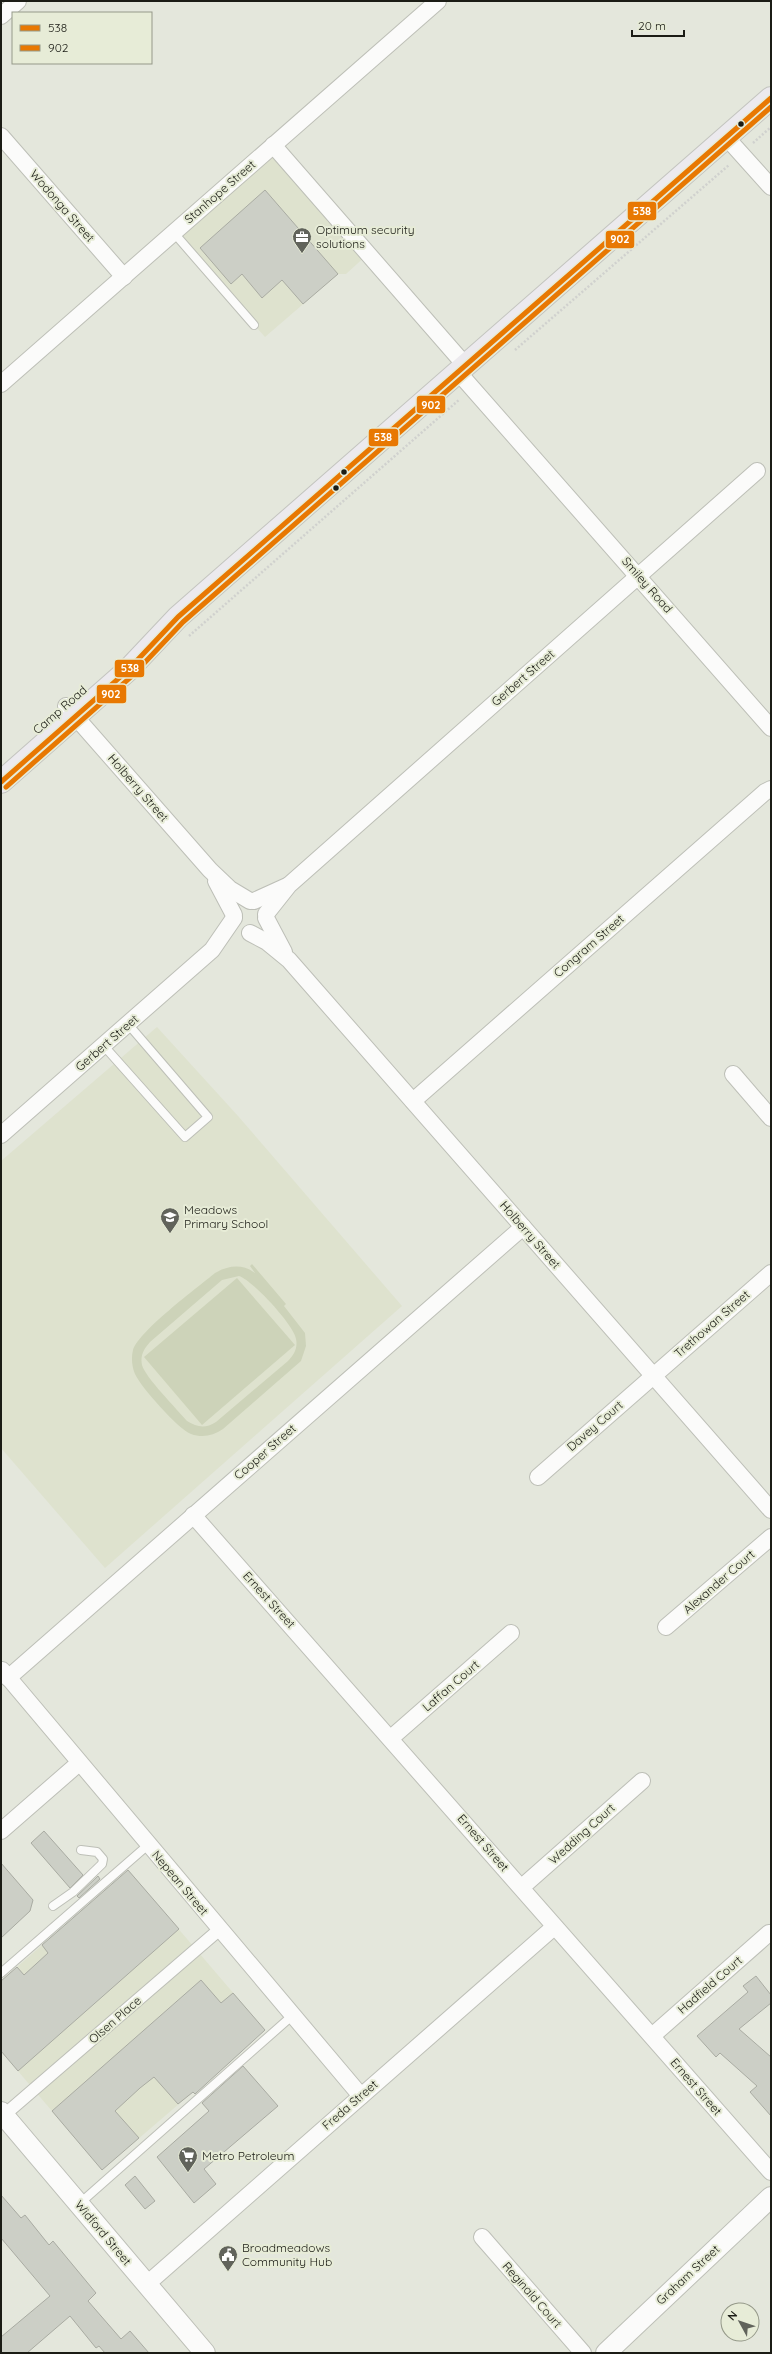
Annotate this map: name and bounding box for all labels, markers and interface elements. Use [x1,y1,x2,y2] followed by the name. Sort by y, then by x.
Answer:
[12,12,152,64] legend
[632,12,684,38] scale bar
[638,18,666,33] text: 20 m
[48,20,67,35] text: 538
[48,40,69,55] text: 902
[736,119,746,129] unlabelled marker
[181,157,258,227] street label: Stanhope Street
[27,166,98,245] street label: Wodonga Street
[627,201,657,221] line badge: 538
[633,204,651,218] text: 538
[316,222,415,251] place label: Optimum security solutions
[291,226,313,254] office icon: Optimum security solutions
[605,230,635,249] line badge: 902
[610,232,630,246] text: 902
[416,395,446,414] line badge: 902
[421,398,441,412] text: 902
[368,428,399,447] line badge: 538
[374,430,392,444] text: 538
[339,467,349,477] unlabelled marker
[331,483,341,493] unlabelled marker
[619,554,676,616] street label: Smiley Road
[488,646,557,709] street label: Gerbert Street
[114,659,145,678] line badge: 538
[121,661,139,675] text: 538
[30,682,90,737] street label: Camp Road
[96,684,127,704] line badge: 902
[101,687,121,701] text: 902
[105,751,172,825] street label: Holberry Street
[550,911,627,980] street label: Congram Street
[72,1011,141,1074] street label: Gerbert Street
[497,1198,564,1272] street label: Holberry Street
[184,1202,268,1231] place label: Meadows Primary School
[159,1206,181,1234] school or university icon: Meadows Primary School
[671,1287,753,1360] street label: Trethowan Street
[564,1397,626,1454] street label: Davey Court
[231,1421,299,1483] street label: Cooper Street
[680,1547,757,1617] street label: Alexander Court
[240,1568,299,1631] street label: Ernest Street
[419,1657,482,1714] street label: Laffan Court
[546,1800,618,1867] street label: Wedding Court
[454,1811,512,1874] street label: Ernest Street
[149,1847,212,1918] street label: Nepean Street
[674,1953,745,2017] street label: Hadfield Court
[85,1993,144,2047] street label: Olsen Place
[667,2055,725,2118] street label: Ernest Street
[319,2077,380,2133] street label: Freda Street
[177,2145,199,2173] supermarket icon: Metro Petroleum
[202,2148,294,2163] place label: Metro Petroleum
[72,2197,135,2268] street label: Widford Street
[242,2240,332,2269] place label: Broadmeadows Community Hub
[653,2241,722,2308] street label: Graham Street
[217,2244,239,2272] public building icon: Broadmeadows Community Hub
[500,2259,565,2331] street label: Reginald Court
[720,2302,760,2342] north arrow
[724,2308,740,2323] text: N

